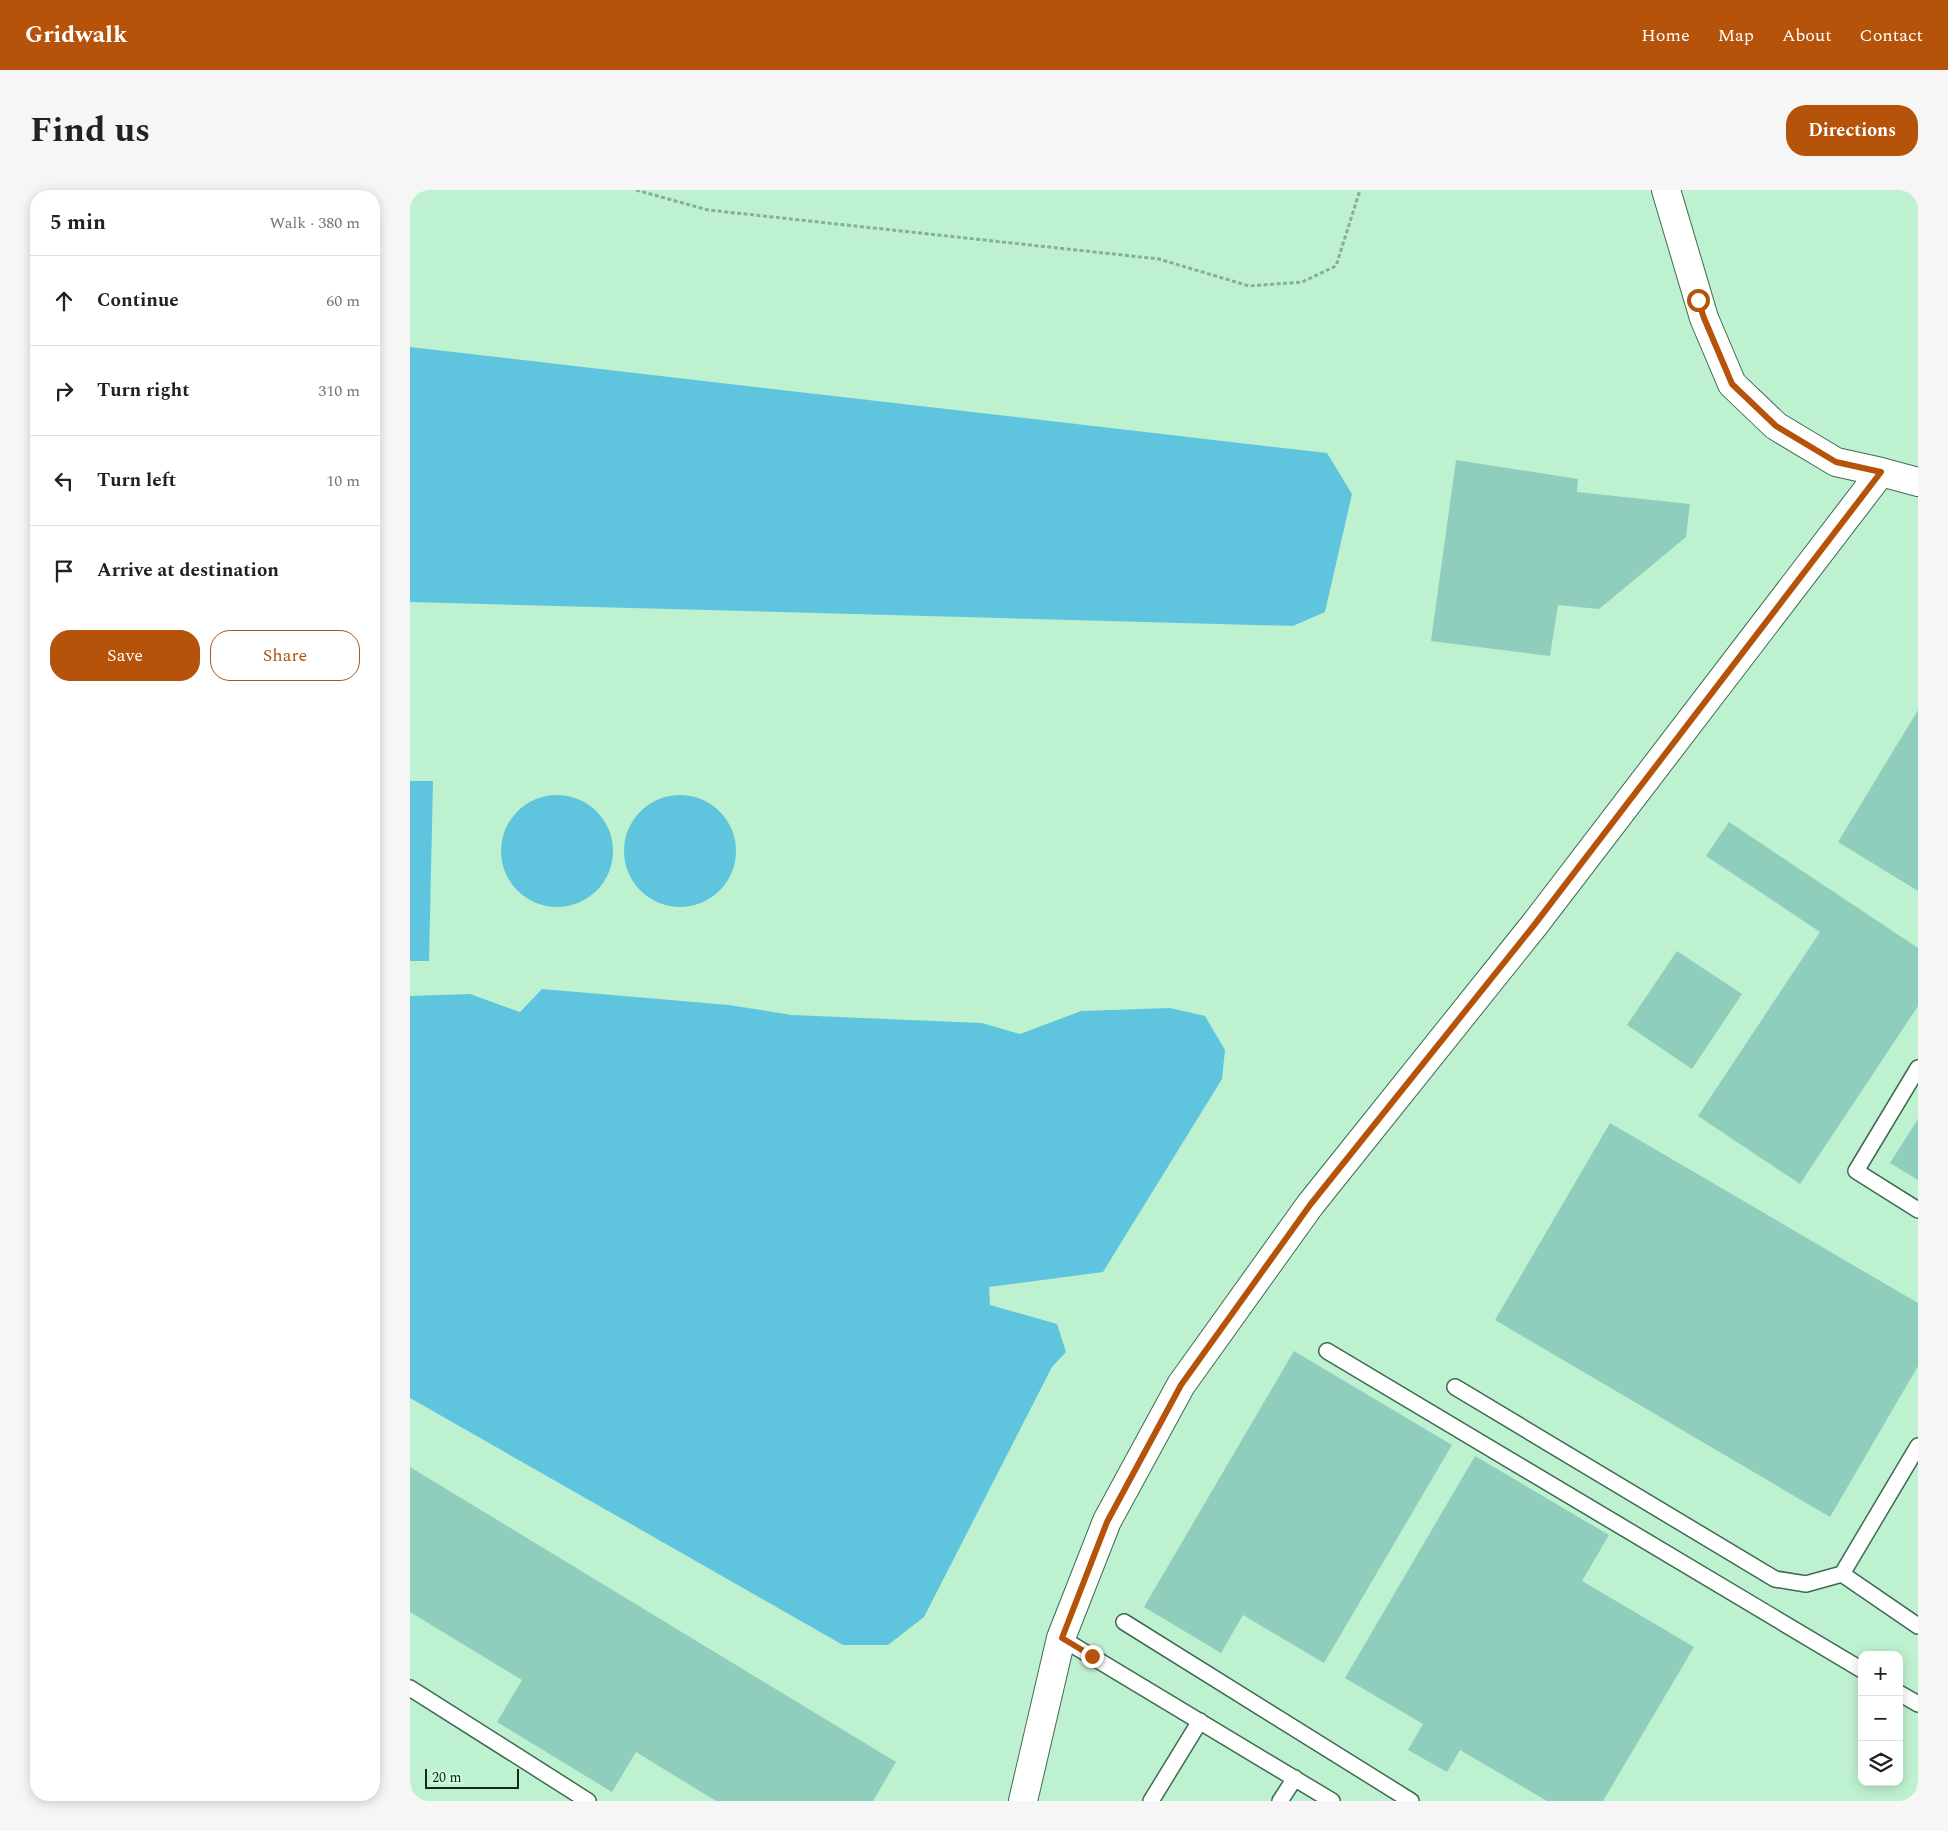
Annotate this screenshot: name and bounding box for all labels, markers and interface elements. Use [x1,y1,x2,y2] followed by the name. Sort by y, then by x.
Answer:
[25,17,127,53] text: Gridwalk
[1641,22,1690,49] text: Home
[1718,22,1754,49] text: Map
[1782,22,1832,49] text: About
[1860,22,1923,49] text: Contact
[30,104,150,157] text: Find us
[1786,105,1918,156] button: Directions
[50,207,106,239] text: 5 min
[269,211,360,235] text: Walk · 380 m
[97,286,179,315] text: Continue
[50,287,78,315] icon: ahead
[326,289,360,313] text: 60 m
[1687,289,1710,312] route start
[97,376,190,405] text: Turn right
[50,377,78,405] icon: right
[318,379,360,403] text: 310 m
[97,466,176,495] text: Turn left
[50,467,78,495] icon: left
[326,469,360,493] text: 10 m
[97,556,279,585] text: Arrive at destination
[50,557,78,585] icon: arrive
[50,630,200,681] button: Save
[210,630,360,681] button: Share
[1081,1645,1104,1668] route end
[1858,1651,1903,1786] map controls
[1858,1651,1903,1696] button: +
[1858,1696,1903,1741] button: −
[1858,1741,1903,1786] button: layers
[425,1766,519,1789] scale bar
[432,1767,462,1788] text: 20 m

